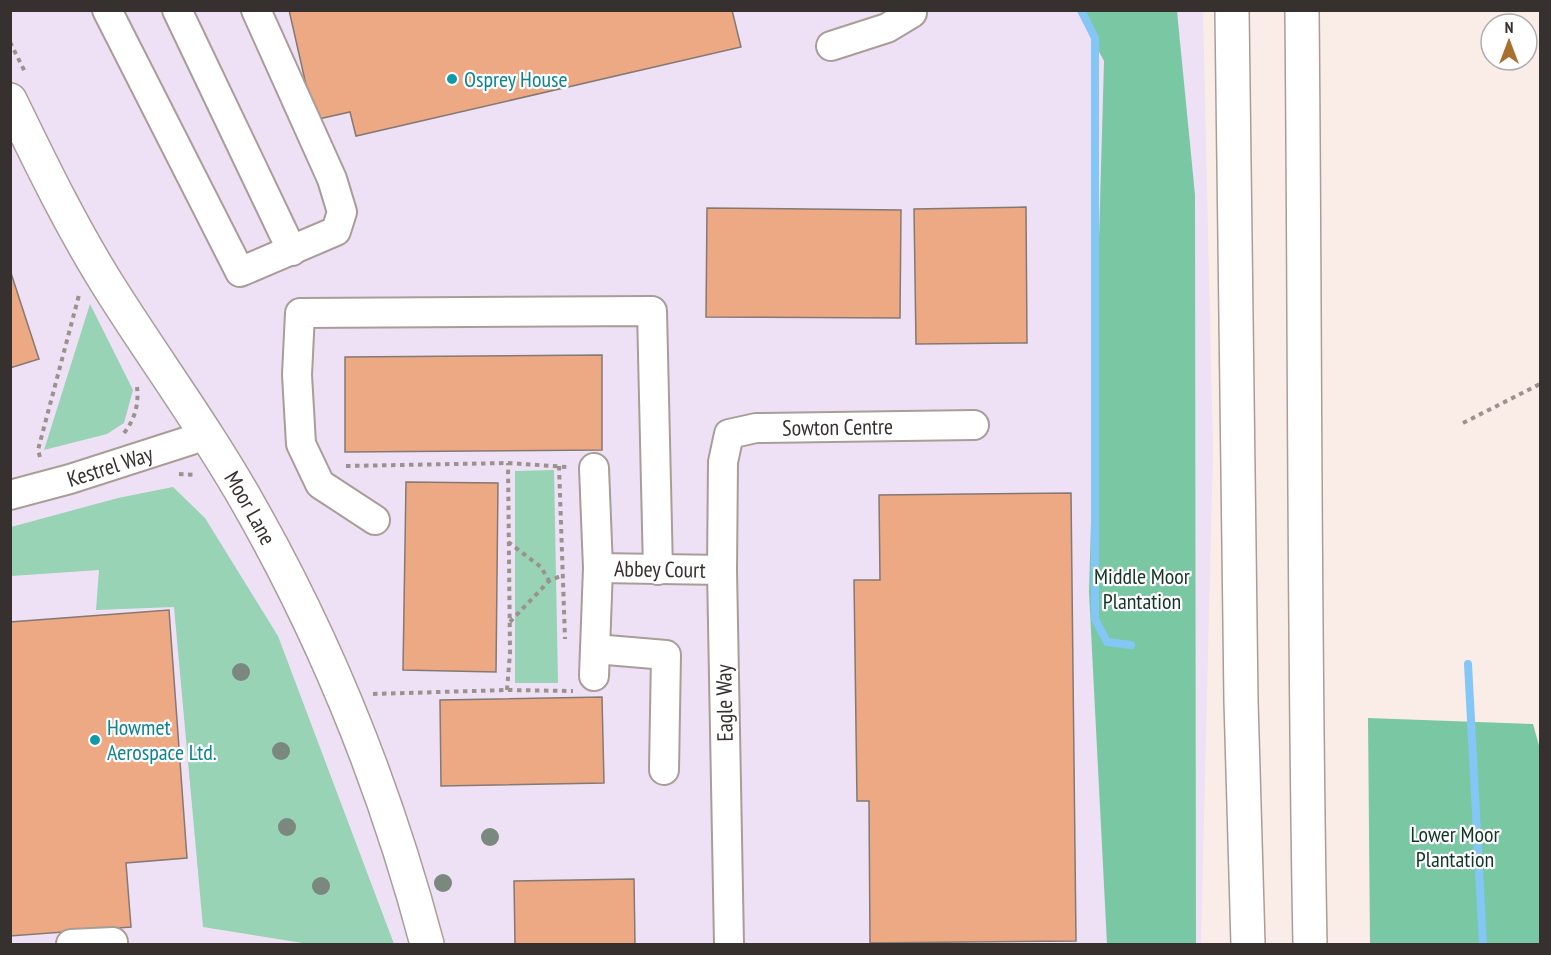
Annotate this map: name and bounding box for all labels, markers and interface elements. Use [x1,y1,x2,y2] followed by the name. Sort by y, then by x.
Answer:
[1479,12,1539,72] north arrow
[1505,17,1513,37] text: N
[464,65,568,93] place label: Osprey House
[445,72,459,86] marker: Osprey House
[782,412,893,442] street label: Sowton Centre
[64,439,157,493] street label: Kestrel Way
[218,466,282,549] street label: Moor Lane
[614,554,706,584] street label: Abbey Court
[1094,562,1190,615] park label: Middle Moor Plantation
[709,663,739,742] street label: Eagle Way
[107,713,217,766] place label: Howmet Aerospace Ltd.
[88,733,102,747] marker: Howmet Aerospace Ltd.
[1410,820,1500,873] park label: Lower Moor Plantation

